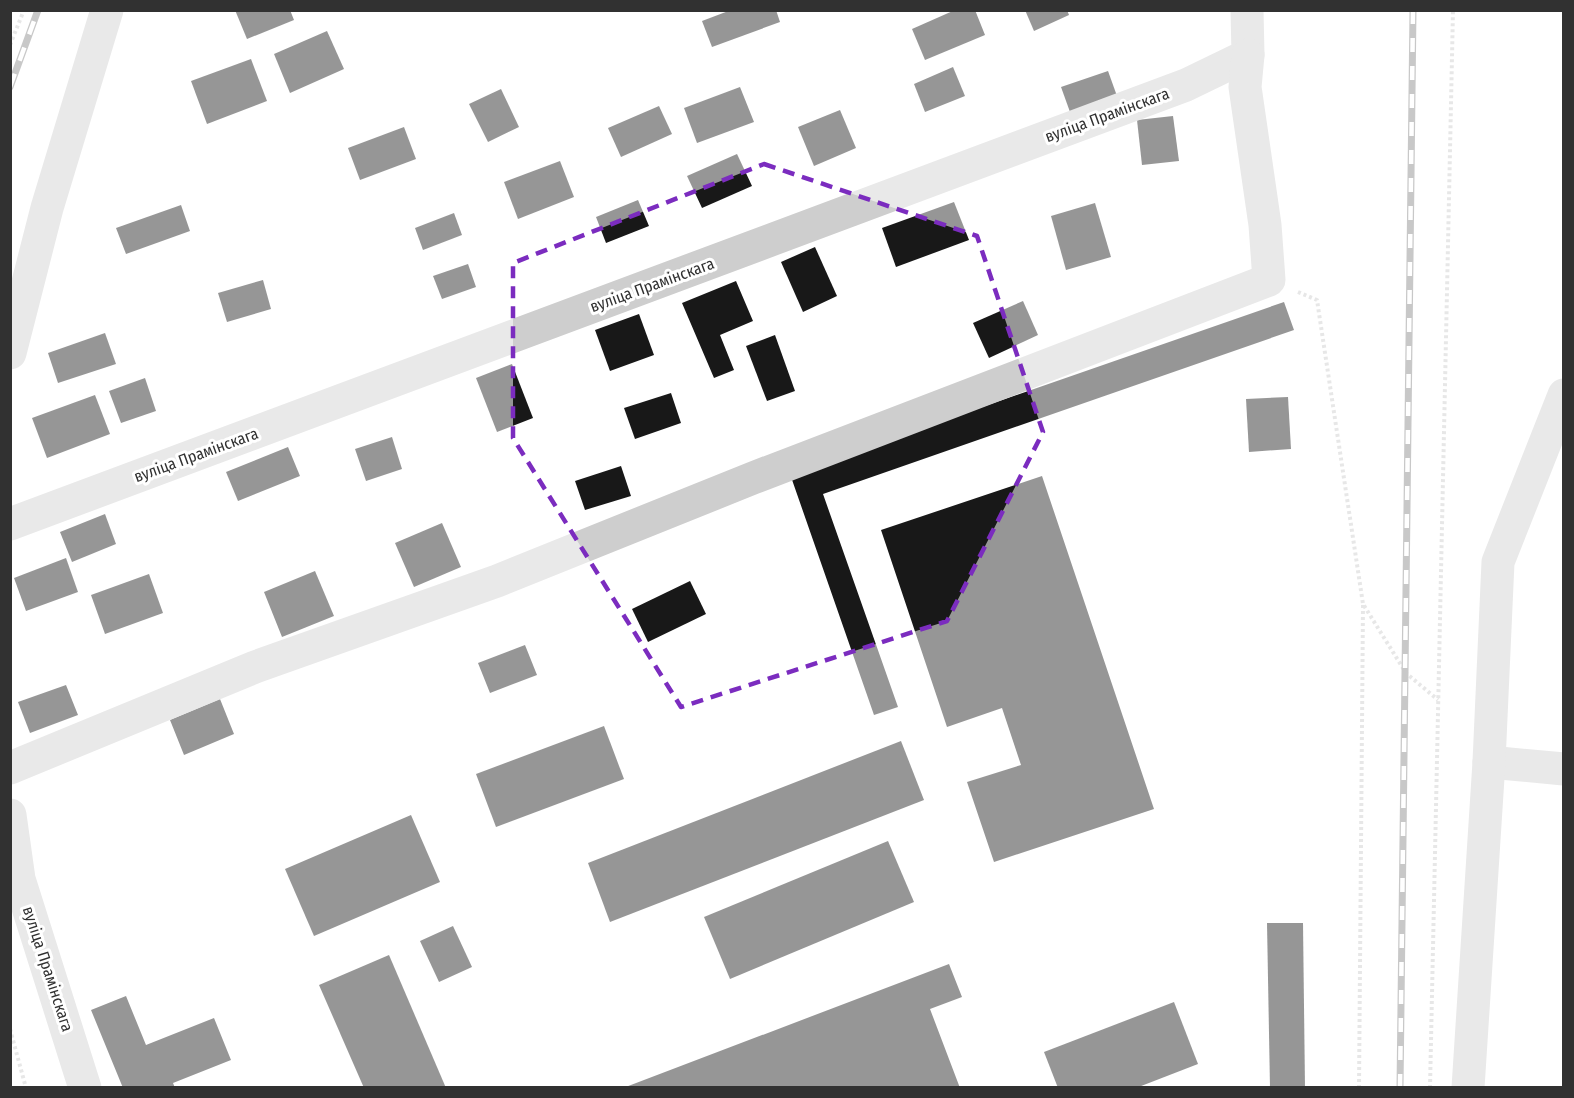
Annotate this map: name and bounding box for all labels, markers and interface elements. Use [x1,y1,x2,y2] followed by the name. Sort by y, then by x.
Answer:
[1042,84,1172,146] street label: вуліца Прамінскага
[587,254,717,316] street label: вуліца Прамінскага
[131,424,261,486] street label: вуліца Прамінскага
[19,904,77,1034] street label: вуліца Прамінскага

